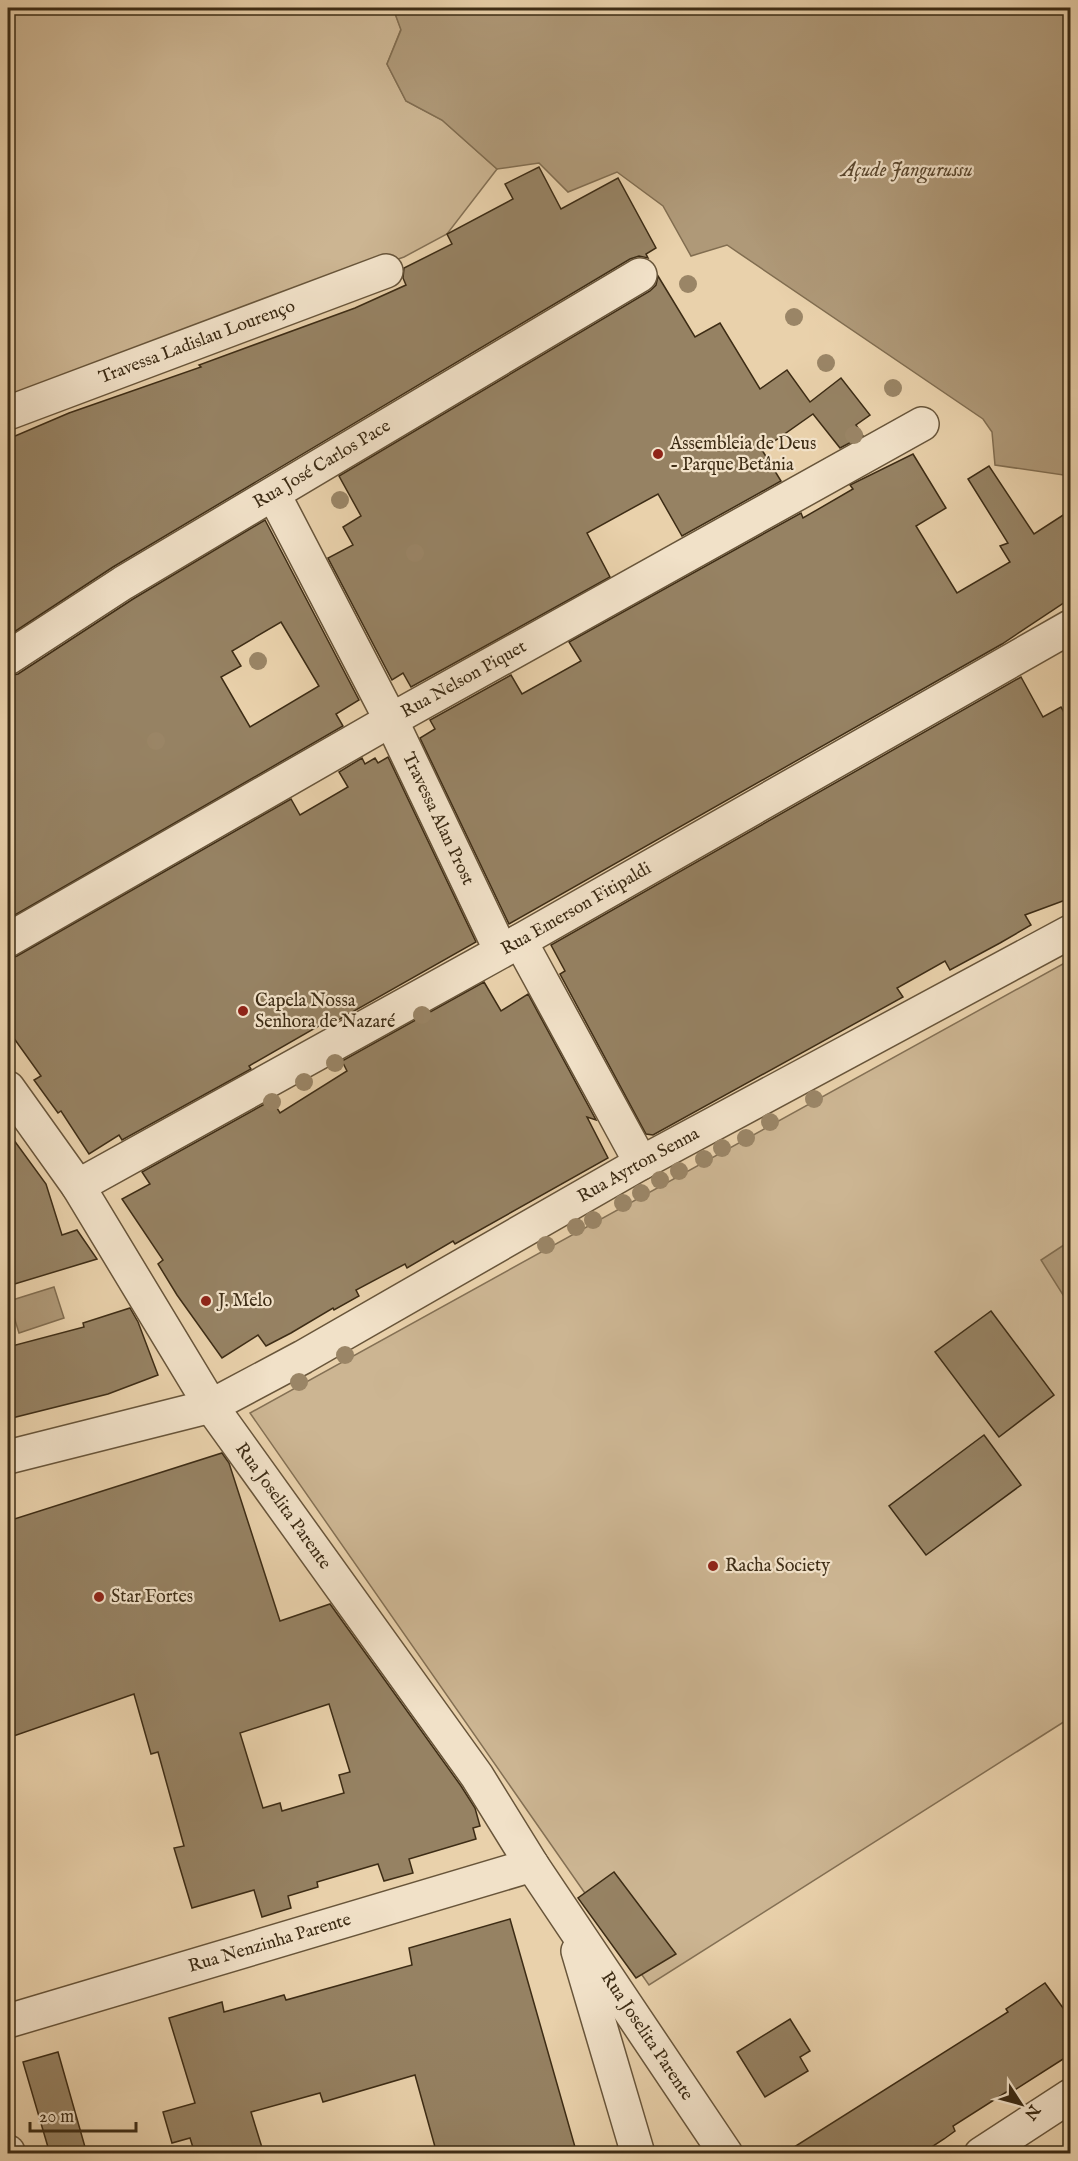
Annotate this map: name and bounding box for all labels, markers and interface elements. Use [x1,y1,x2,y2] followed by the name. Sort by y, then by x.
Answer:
[839,158,973,184] water label: Açude Jangurussu
[96,295,299,389] street label: Travessa Ladislau Lourenço
[249,415,395,514] street label: Rua José Carlos Pace
[669,433,816,477] place label: Assembleia de Deus - Parque Betânia
[651,447,665,461] marker: Assembleia de Deus - Parque Betânia
[397,635,531,724] street label: Rua Nelson Piquet
[397,749,479,889] street label: Travessa Alan Prost
[497,857,656,961] street label: Rua Emerson Fitipaldi
[255,990,395,1034] place label: Capela Nossa Senhora de Nazaré
[236,1004,250,1018] marker: Capela Nossa Senhora de Nazaré
[574,1122,704,1208] street label: Rua Ayrton Senna
[216,1290,272,1313] place label: J. Melo
[199,1294,213,1308] marker: J. Melo
[230,1438,336,1574] street label: Rua Joselita Parente
[725,1555,830,1578] place label: Racha Society
[706,1559,720,1573] marker: Racha Society
[111,1586,193,1609] place label: Star Fortes
[92,1590,106,1604] marker: Star Fortes
[186,1908,354,1978] street label: Rua Nenzinha Parente
[595,1967,698,2105] street label: Rua Joselita Parente
[991,2074,1051,2134] north arrow
[30,2095,136,2133] scale bar
[1019,2099,1044,2123] text: N
[39,2106,74,2129] text: 20 m

